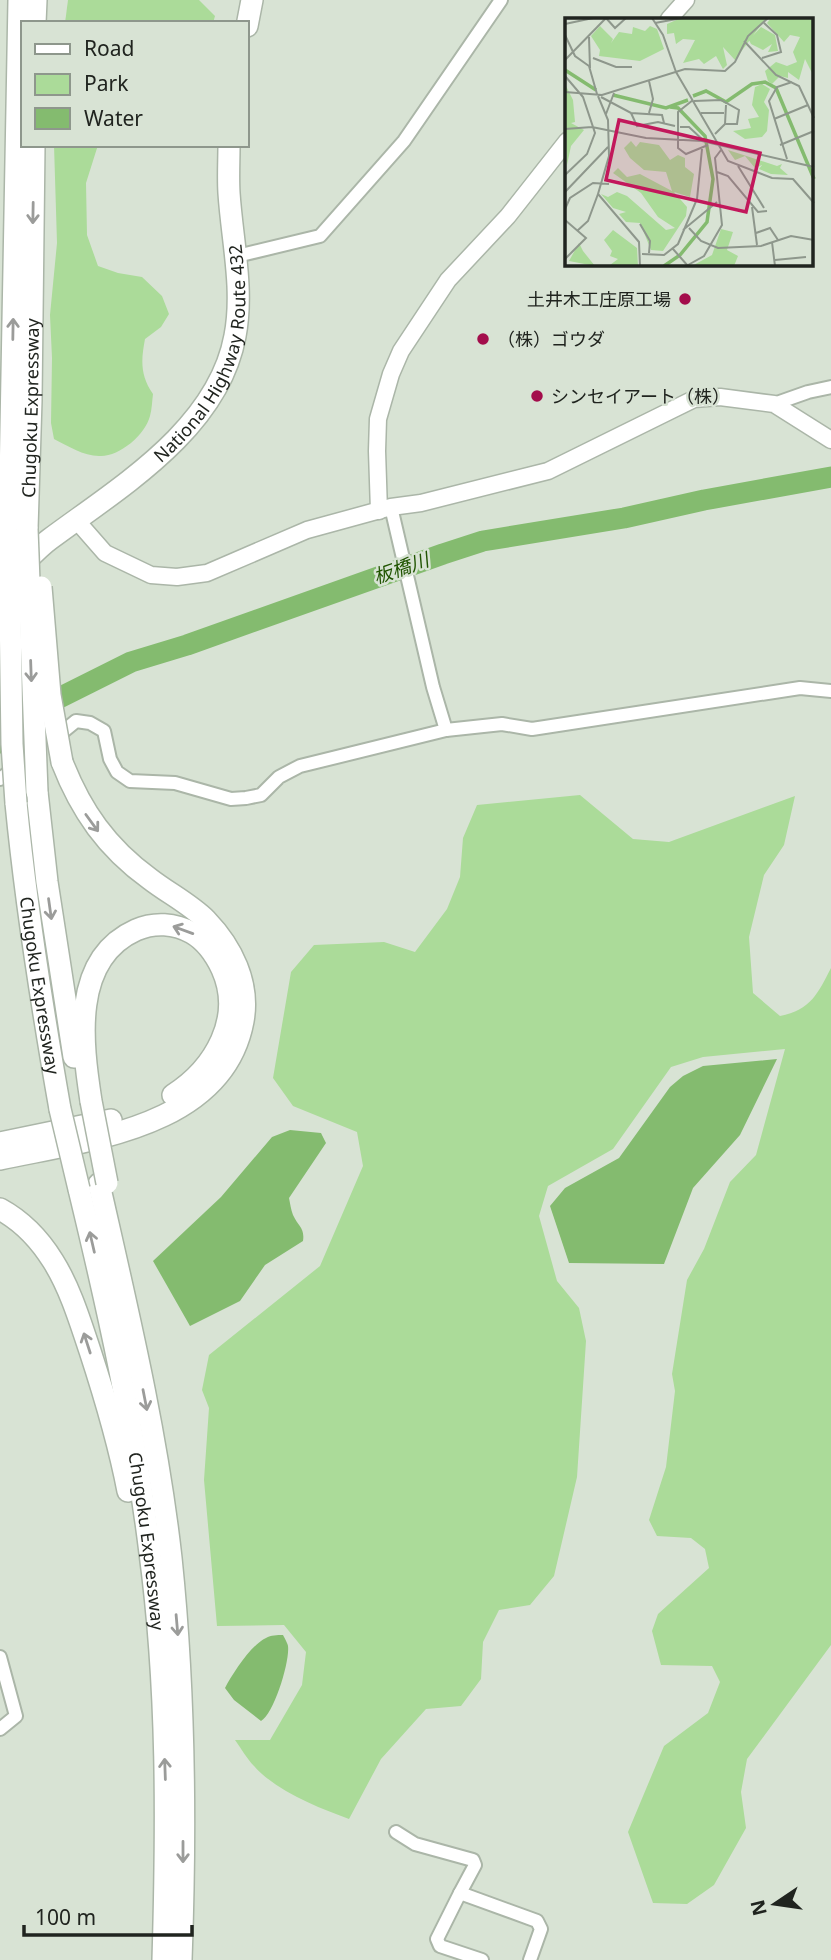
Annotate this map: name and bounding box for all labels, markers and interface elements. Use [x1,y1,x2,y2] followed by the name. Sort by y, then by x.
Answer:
[565,18,814,266] inset map
[21,21,248,147] legend
[84,34,134,62] text: Road
[84,69,129,97] text: Park
[84,104,143,132] text: Water
[27,202,40,225] one-way arrow
[148,243,250,467] street label: National Highway Route 432
[527,287,671,311] place label: 土井木工庄原工場
[677,291,693,307] marker: 土井木工庄原工場
[16,317,44,498] street label: Chugoku Expressway
[6,318,20,341] one-way arrow
[497,327,605,351] place label: （株）ゴウダ
[475,331,491,347] marker: （株）ゴウダ
[551,384,730,408] place label: シンセイアート（株）
[529,388,545,404] marker: シンセイアート（株）
[370,546,434,590] water label: 板橋川
[24,659,37,682] one-way arrow
[85,813,99,832] one-way arrow
[15,895,66,1077] street label: Chugoku Expressway
[44,897,57,920] one-way arrow
[173,923,194,935] one-way arrow
[85,1231,98,1254] one-way arrow
[80,1332,93,1354] one-way arrow
[139,1388,152,1411] one-way arrow
[123,1450,170,1632] street label: Chugoku Expressway
[170,1613,183,1635] one-way arrow
[158,1758,172,1781] one-way arrow
[177,1840,190,1863] one-way arrow
[740,1869,810,1939] north arrow
[24,1894,192,1938] scale bar
[744,1897,773,1918] text: N
[35,1903,96,1931] text: 100 m

